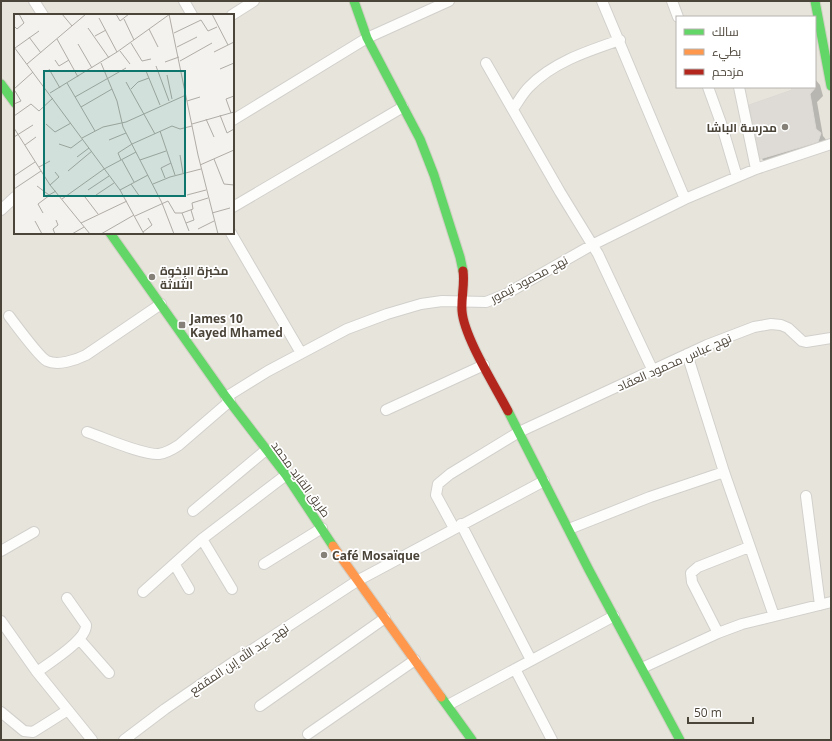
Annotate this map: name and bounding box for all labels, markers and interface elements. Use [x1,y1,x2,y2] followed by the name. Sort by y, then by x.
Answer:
[14,14,234,234] inset map
[676,16,816,88] legend
[712,23,739,40] text: سالك
[712,43,741,62] text: بطيء
[712,63,744,80] text: مزدحم
[706,119,777,136] place label: مدرسة الباشا
[780,122,790,132] marker: مدرسة الباشا
[486,251,571,307] street label: نهج محمود تيمور
[160,262,229,293] place label: مخبزة الإخوة الثلاثة
[147,272,157,282] marker: مخبزة الإخوة الثلاثة
[189,310,283,341] place label: James 10 Kayed Mhamed
[177,320,187,330] marker: James 10 Kayed Mhamed
[614,329,734,395] street label: نهج عباس محمود العقاد
[268,437,335,521] street label: طريق القايد محمد
[332,547,420,564] place label: Café Mosaïque
[319,550,329,560] marker: Café Mosaïque
[186,619,292,699] street label: نهج عبد الله إبن المقفع
[688,699,753,725] scale bar
[694,704,722,721] text: 50 m

